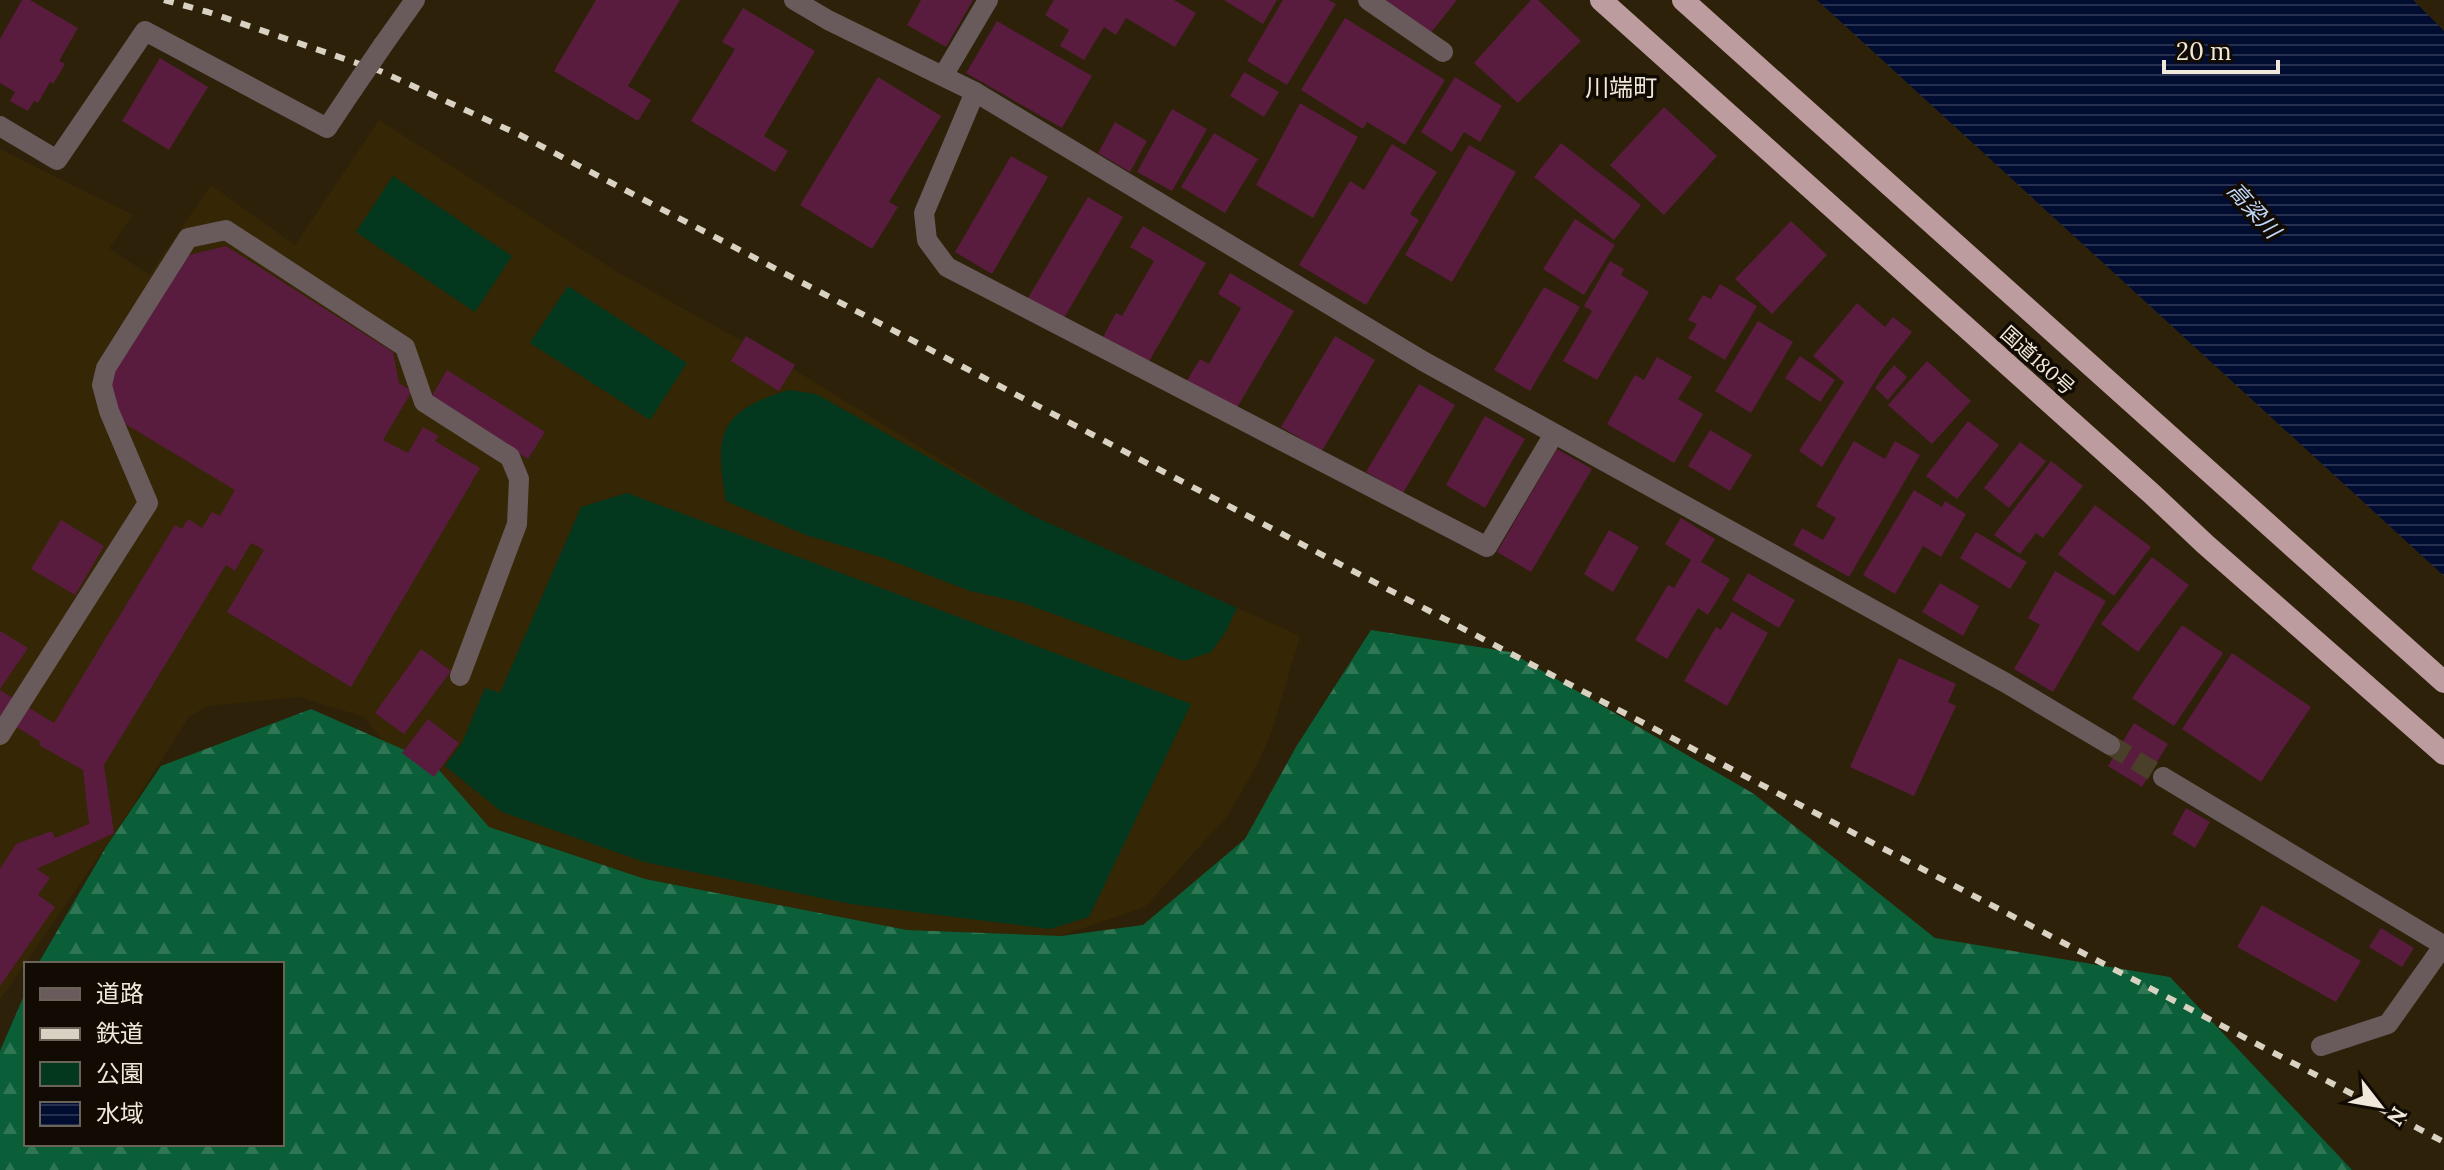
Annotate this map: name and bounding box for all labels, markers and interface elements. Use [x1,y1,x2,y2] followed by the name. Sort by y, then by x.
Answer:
[2164,24,2278,74] scale bar
[2176,36,2232,67] text: 20 m
[1585,72,1657,103] district label: 川端町
[2222,176,2288,245] water label: 高梁川
[1996,320,2080,400] street label: 国道180号
[24,962,284,1146] legend
[96,978,144,1009] text: 道路
[96,1018,144,1049] text: 鉄道
[96,1058,144,1089] text: 公園
[2340,1066,2420,1146] north arrow
[96,1098,144,1129] text: 水域
[2381,1102,2414,1131] text: N

